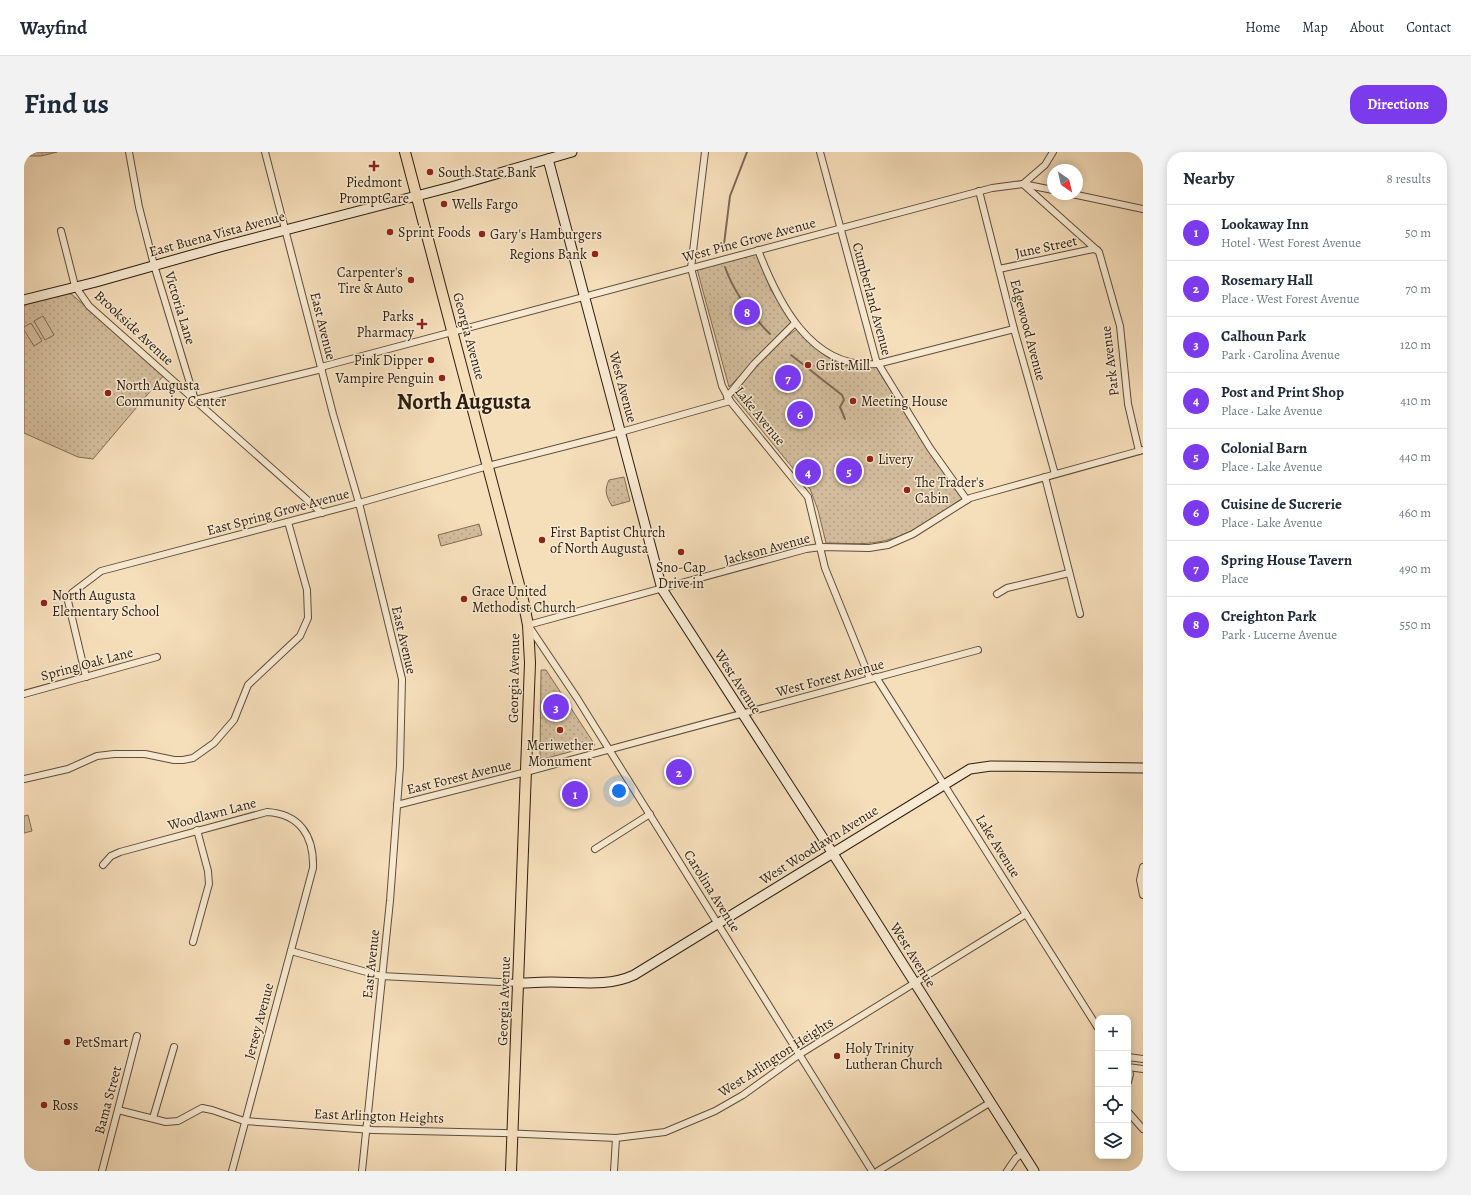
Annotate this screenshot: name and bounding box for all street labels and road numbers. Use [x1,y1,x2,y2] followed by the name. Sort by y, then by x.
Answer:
[147,207,287,261] street label: East Buena Vista Avenue
[679,213,818,267] street label: West Pine Grove Avenue
[1013,231,1079,263] street label: June Street
[848,240,896,358] street label: Cumberland Avenue
[160,268,200,347] street label: Victoria Lane
[1005,277,1051,383] street label: Edgewood Avenue
[90,286,178,370] street label: Brookside Avenue
[305,290,341,362] street label: East Avenue
[448,290,490,382] street label: Georgia Avenue
[1096,325,1124,397] street label: Park Avenue
[604,348,642,425] street label: West Avenue
[730,382,790,450] street label: Lake Avenue
[205,484,351,540] street label: East Spring Grove Avenue
[722,528,812,570] street label: Jackson Avenue
[387,604,421,676] street label: East Avenue
[504,633,524,723] street label: Georgia Avenue
[39,643,135,685] street label: Spring Oak Lane
[710,645,766,718] street label: West Avenue
[773,654,886,702] street label: West Forest Avenue
[405,755,513,799] street label: East Forest Avenue
[165,793,258,835] street label: Woodlawn Lane
[755,801,882,890] street label: West Woodlawn Avenue
[971,811,1025,881] street label: Lake Avenue
[679,846,745,936] street label: Carolina Avenue
[885,918,940,991] street label: West Avenue
[358,929,384,999] street label: East Avenue
[493,956,515,1046] street label: Georgia Avenue
[240,981,278,1061] street label: Jersey Avenue
[714,1013,837,1102] street label: West Arlington Heights
[90,1063,126,1136] street label: Bama Street
[314,1104,444,1128] street label: East Arlington Heights

